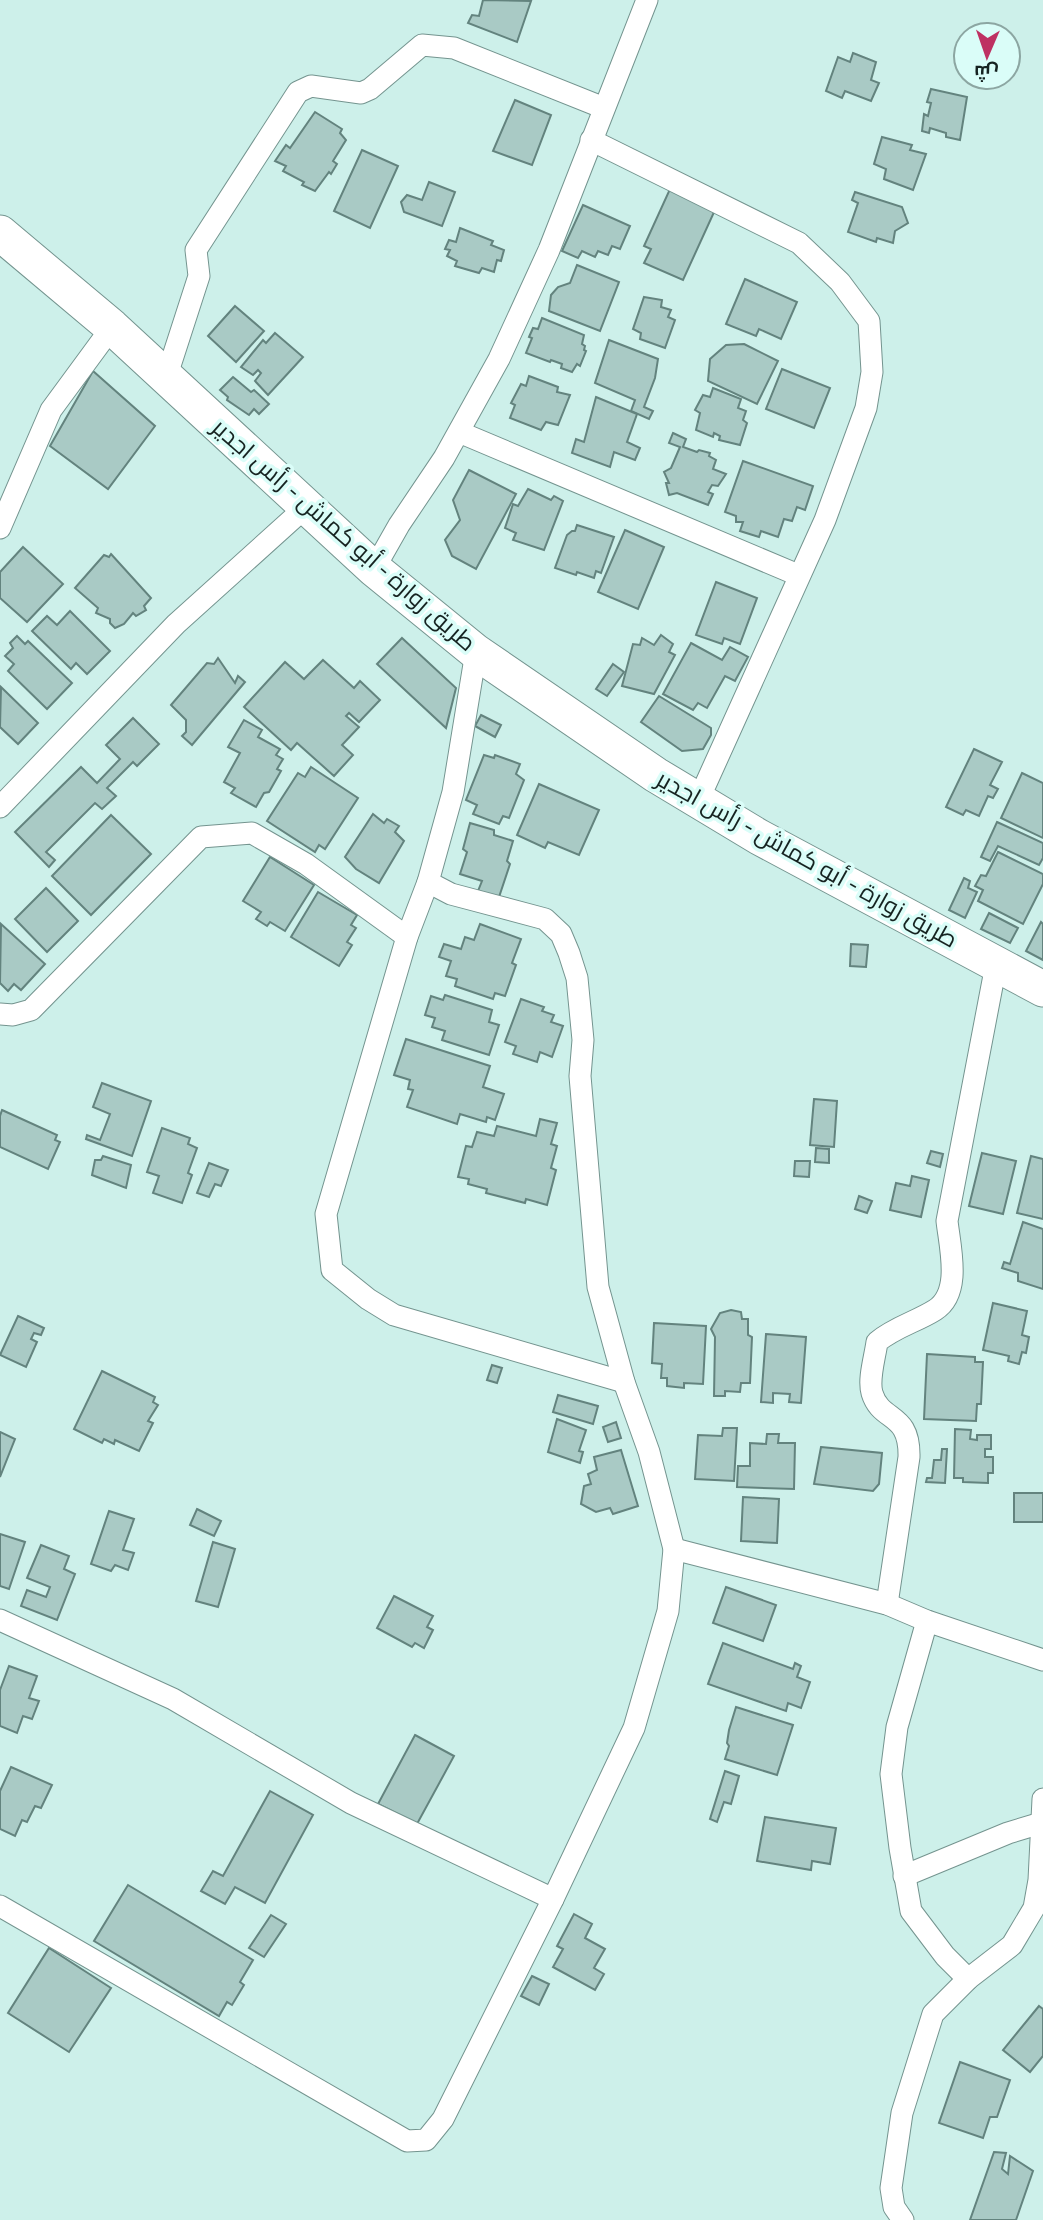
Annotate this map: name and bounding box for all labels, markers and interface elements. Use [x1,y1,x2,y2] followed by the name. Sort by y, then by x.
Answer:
[952,21,1022,91] north arrow
[974,61,999,83] text: ش
[204,410,483,658] street label: طريق زوارة - أبو كماش - رأس اجدير
[649,762,963,954] street label: طريق زوارة - أبو كماش - رأس اجدير

